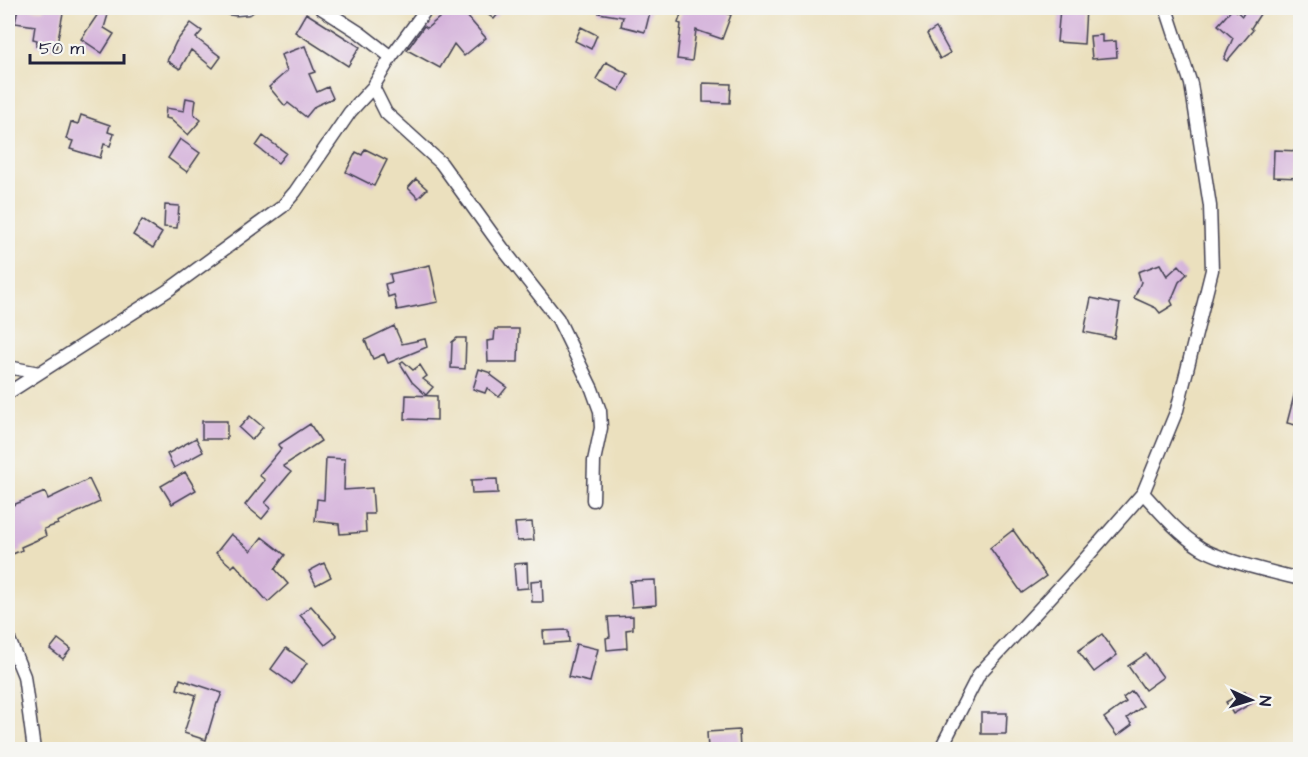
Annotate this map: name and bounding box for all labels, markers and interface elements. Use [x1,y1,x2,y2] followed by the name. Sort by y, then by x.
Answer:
[30,27,124,65] scale bar
[39,36,84,61] text: 50 m
[1221,670,1281,730] north arrow
[1254,695,1276,707] text: N

